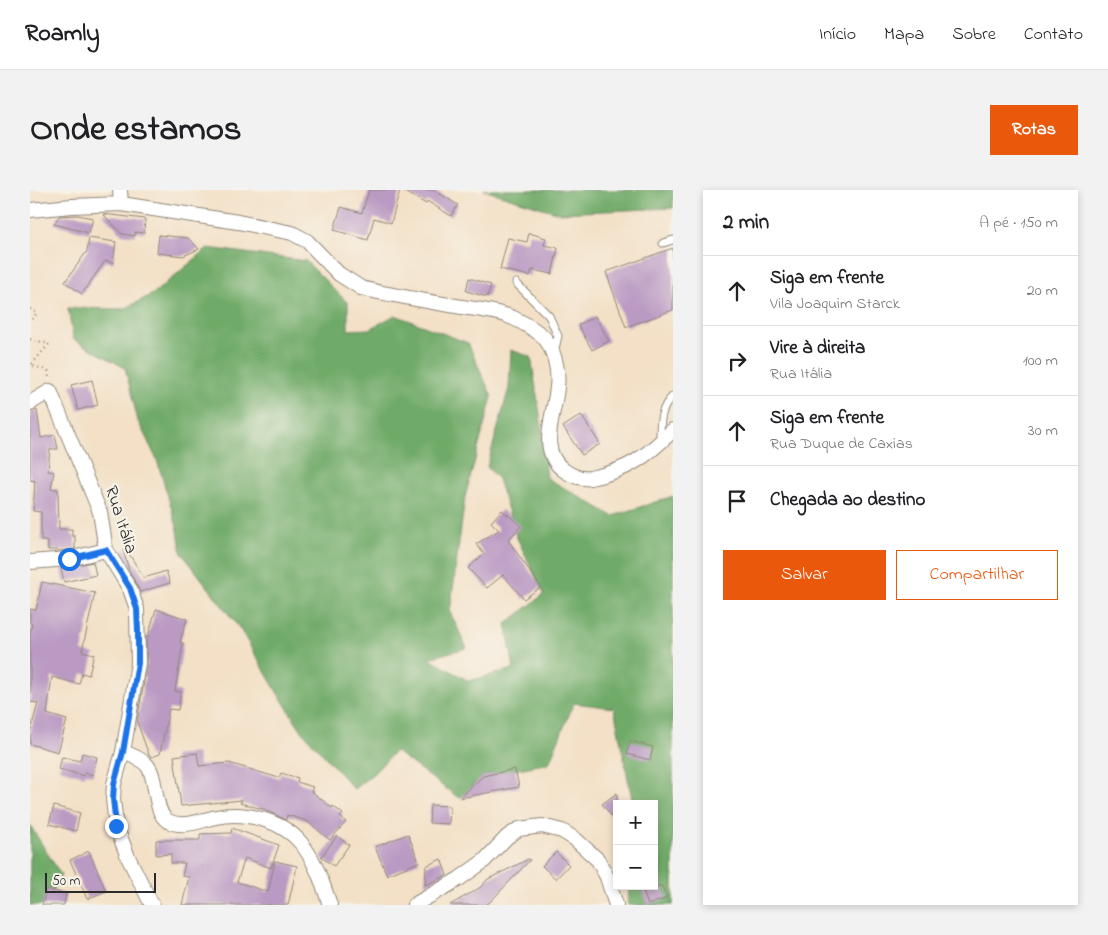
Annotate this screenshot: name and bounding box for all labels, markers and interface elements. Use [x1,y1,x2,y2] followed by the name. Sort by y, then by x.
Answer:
[25,17,100,52] text: Roamly
[819,22,856,48] text: Início
[884,22,924,48] text: Mapa
[952,22,996,48] text: Sobre
[1024,22,1083,48] text: Contato
[30,105,242,156] text: Onde estamos
[990,105,1078,155] button: Rotas
[723,208,769,238] text: 2 min
[979,211,1058,235] text: A pé · 150 m
[770,265,884,292] text: Siga em frente
[723,277,751,305] icon: ahead
[1027,279,1058,303] text: 20 m
[770,292,900,316] text: Vila Joaquim Starck
[770,335,865,362] text: Vire à direita
[723,347,751,375] icon: right
[1023,349,1058,373] text: 100 m
[770,362,832,386] text: Rua Itália
[770,405,884,432] text: Siga em frente
[723,417,751,445] icon: ahead
[1028,419,1058,443] text: 30 m
[770,432,913,456] text: Rua Duque de Caxias
[97,483,143,557] street label: Rua Itália
[723,487,751,515] icon: arrive
[770,487,925,514] text: Chegada ao destino
[58,548,81,571] route start
[723,550,886,600] button: Salvar
[896,550,1058,600] button: Compartilhar
[613,800,658,890] map controls
[613,800,658,845] button: +
[105,815,128,838] route end
[613,845,658,890] button: −
[45,870,156,893] scale bar
[52,871,80,892] text: 50 m

